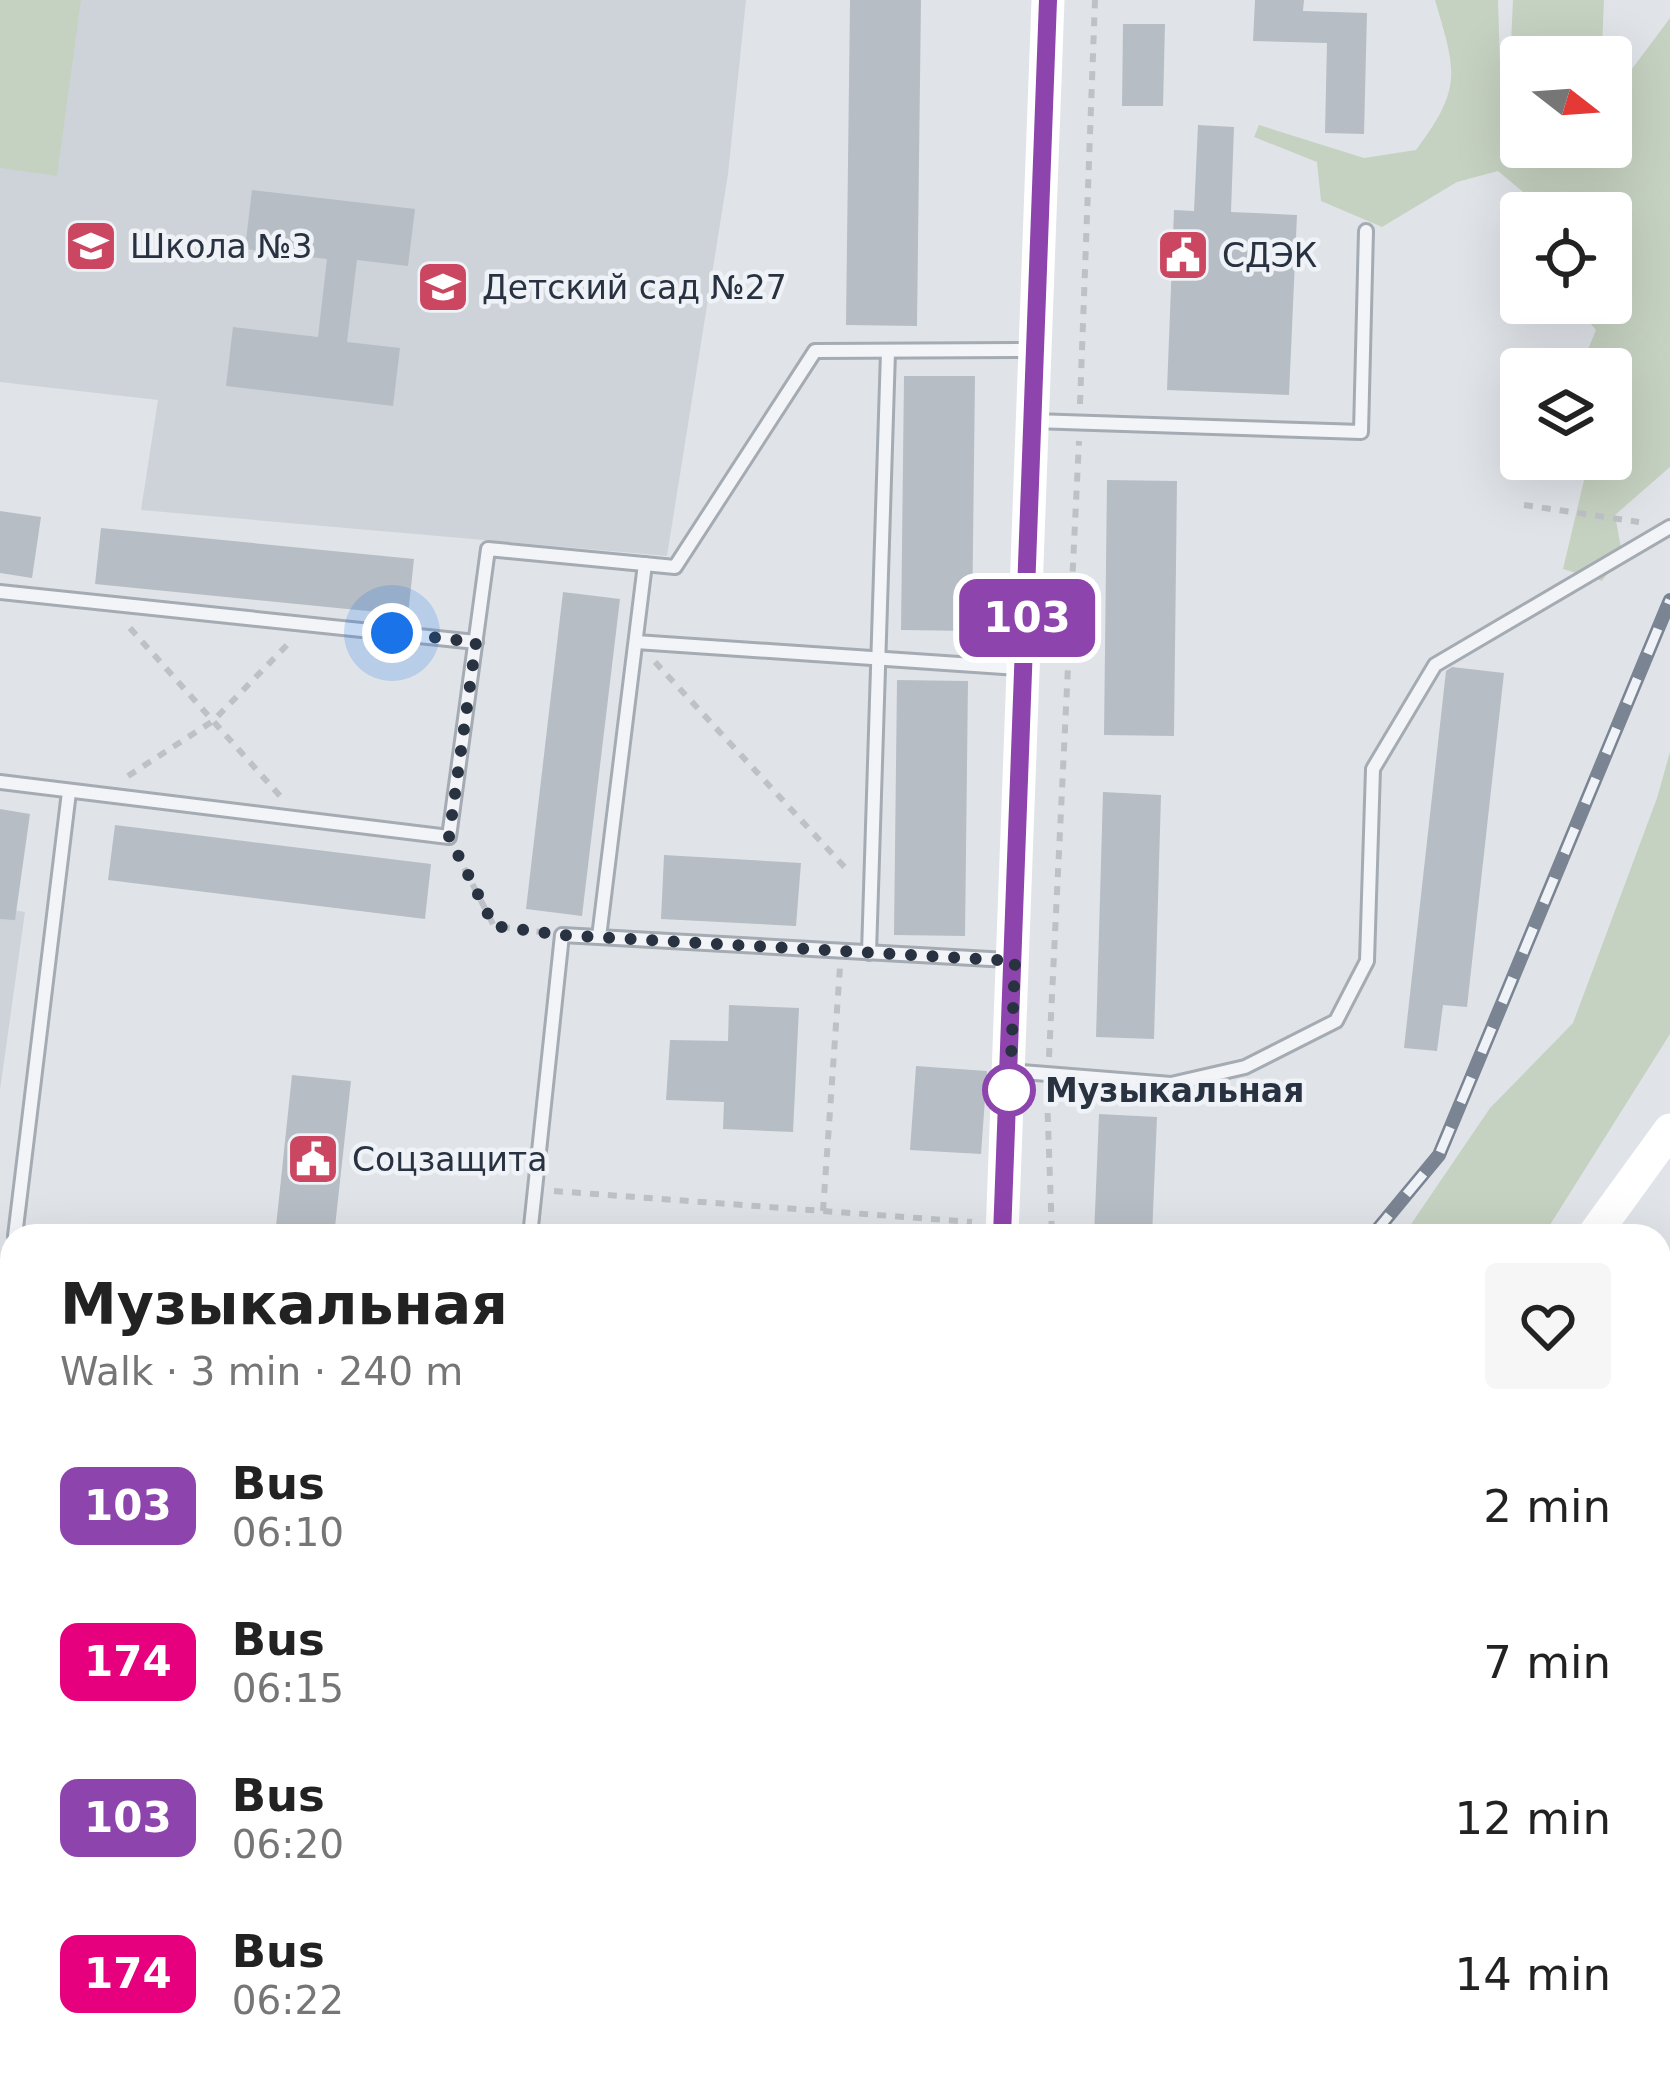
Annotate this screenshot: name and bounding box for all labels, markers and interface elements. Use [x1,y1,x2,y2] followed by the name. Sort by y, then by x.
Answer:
[1500,36,1632,168] north arrow
[1500,36,1632,480] map controls
[1500,192,1632,324] button: locate
[63,218,119,274] school or university icon: Школа №3
[130,227,313,266] place label: Школа №3
[1155,227,1211,283] public building icon: СДЭК
[1222,236,1317,275] place label: СДЭК
[415,259,471,315] school or university icon: Детский сад №27
[482,268,787,307] place label: Детский сад №27
[1500,348,1632,480] button: layers
[958,579,1096,657] line badge: 103
[983,593,1071,642] text: 103
[362,603,422,663] your location
[984,1065,1034,1115] marker: Музыкальная
[1045,1071,1304,1110] place label: Музыкальная
[285,1131,341,1187] public building icon: Соцзащита
[352,1140,547,1179] place label: Соцзащита
[1485,1263,1611,1389] button: heart
[60,1271,508,1337] text: Музыкальная
[60,1349,463,1394] text: Walk · 3 min · 240 m
[232,1457,325,1510] text: Bus
[1483,1480,1611,1533] text: 2 min
[84,1481,172,1530] text: 103
[232,1510,344,1555] text: 06:10
[232,1613,325,1666] text: Bus
[1483,1636,1611,1689] text: 7 min
[84,1637,172,1686] text: 174
[232,1666,344,1711] text: 06:15
[232,1769,325,1822] text: Bus
[1455,1792,1611,1845] text: 12 min
[84,1793,172,1842] text: 103
[232,1822,344,1867] text: 06:20
[232,1925,325,1978] text: Bus
[1455,1948,1611,2001] text: 14 min
[84,1949,172,1998] text: 174
[232,1978,344,2023] text: 06:22

